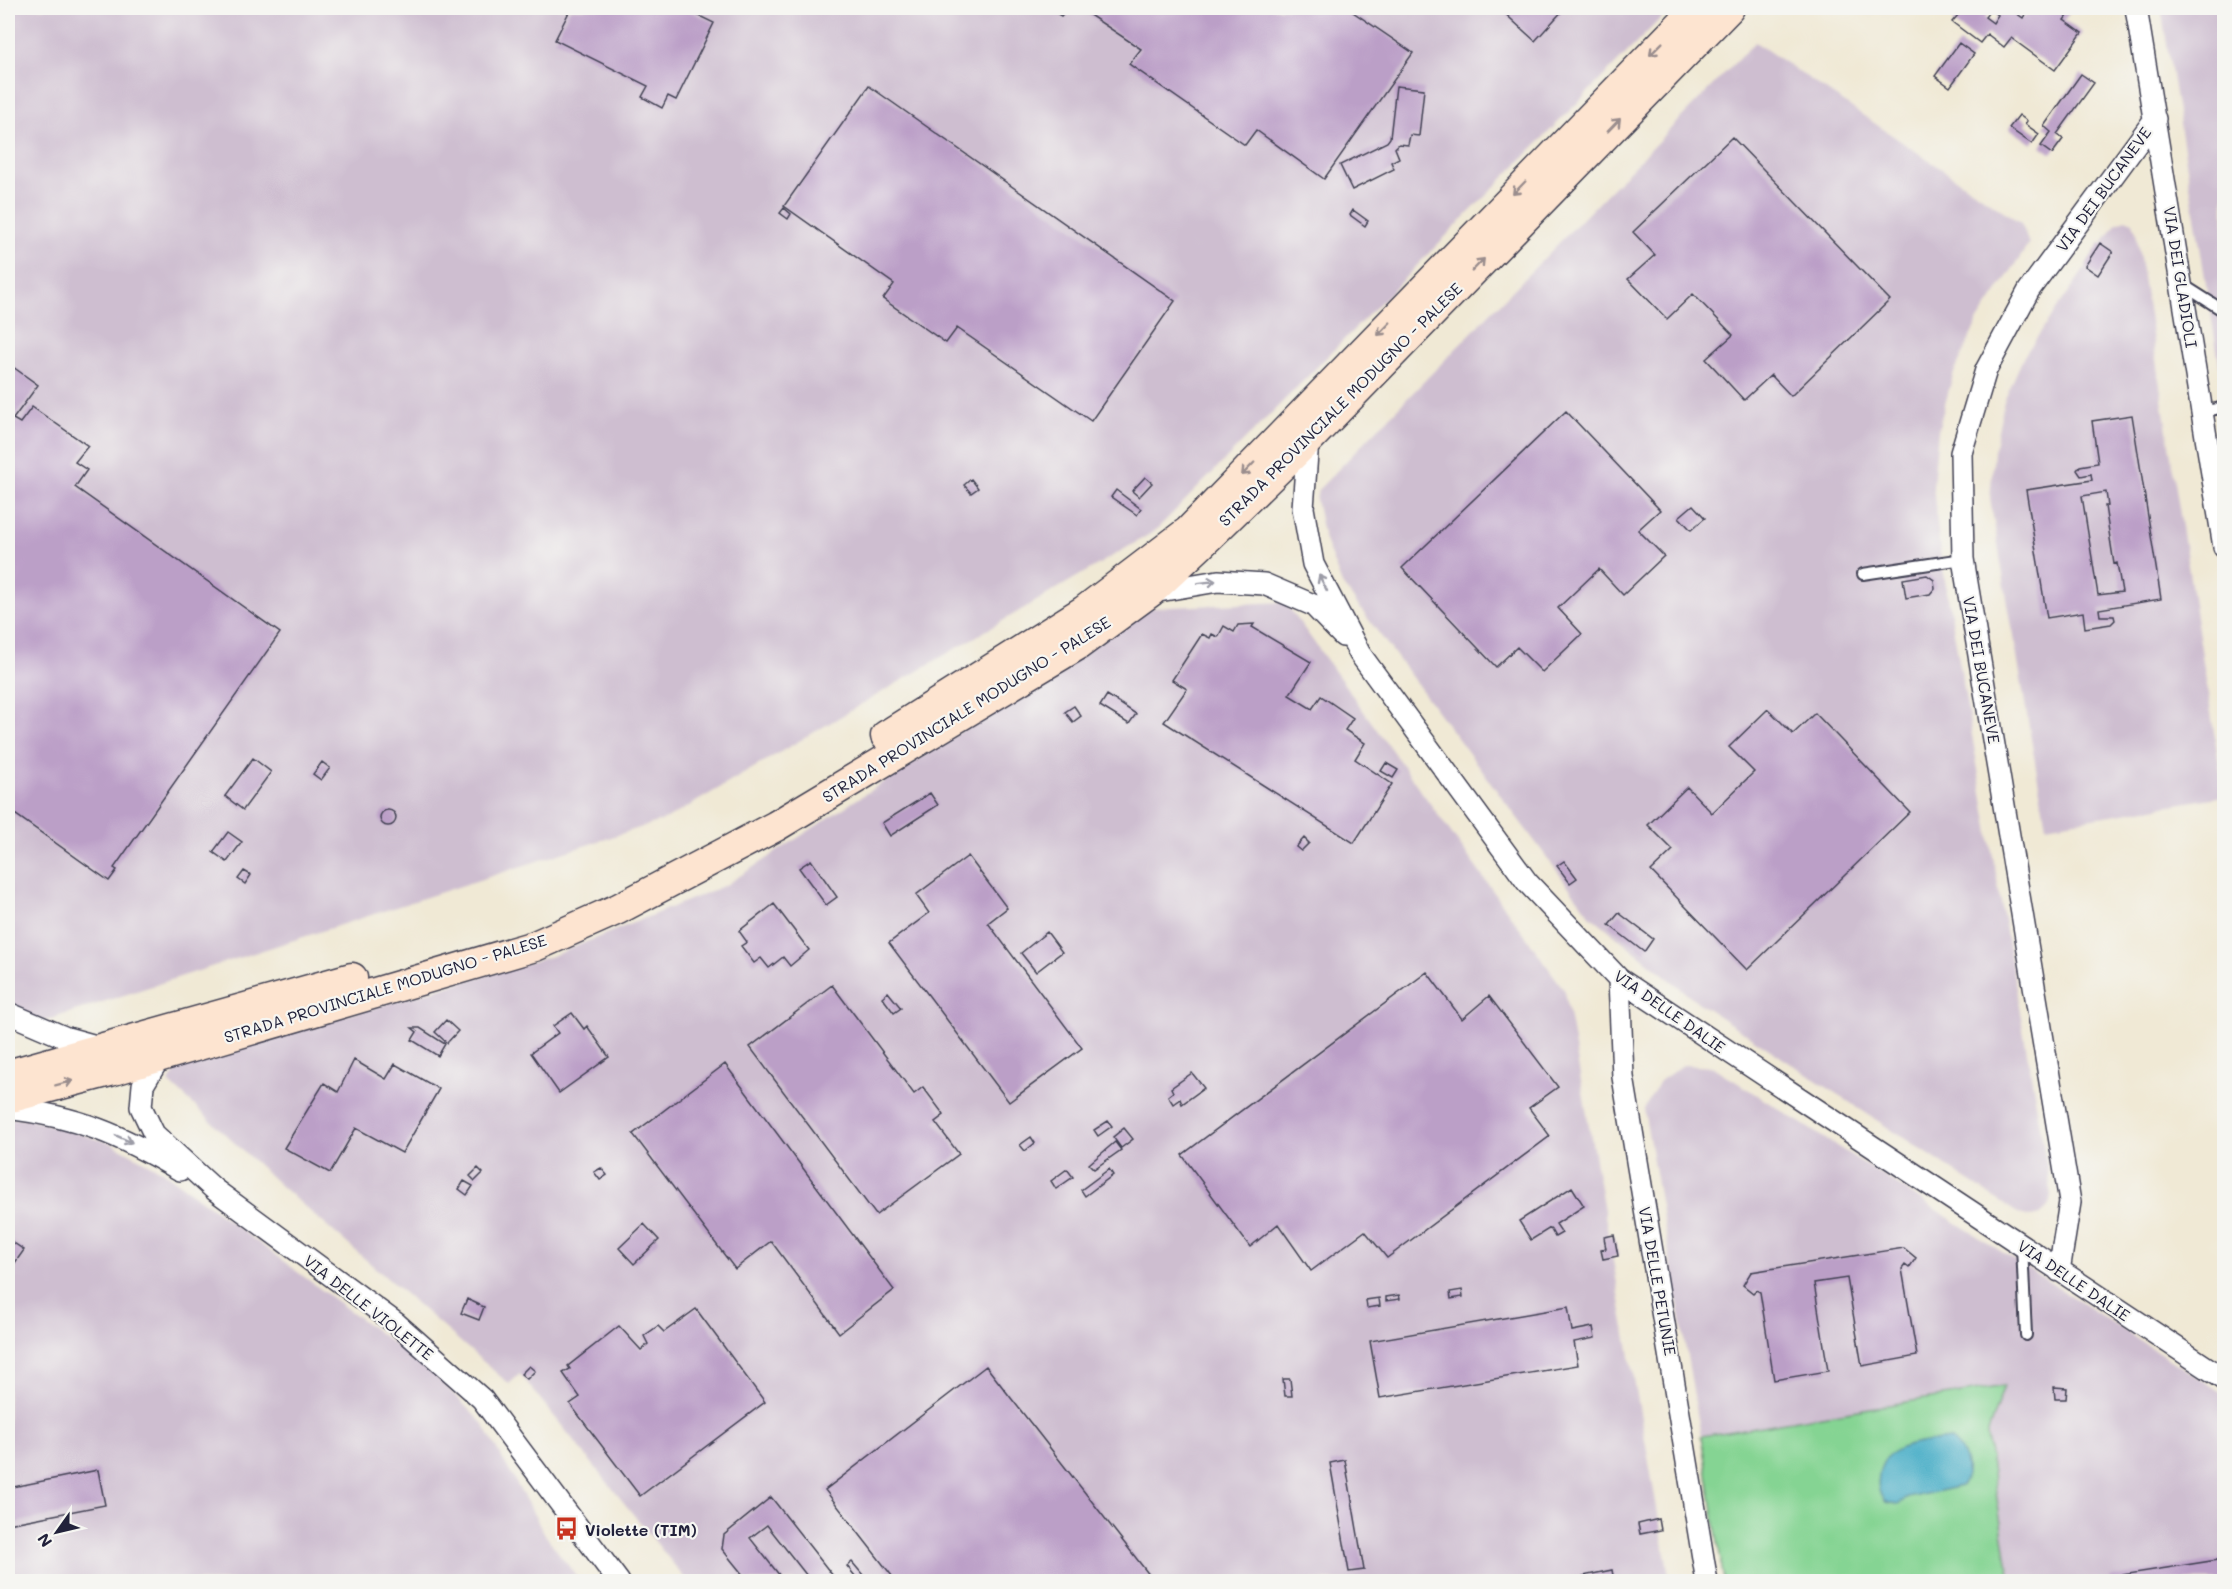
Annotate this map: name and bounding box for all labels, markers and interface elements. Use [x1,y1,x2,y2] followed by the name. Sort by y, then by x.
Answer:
[1648,42,1663,57] one-way arrow
[1607,117,1622,132] one-way arrow
[2051,122,2155,256] street label: VIA DEI BUCANEVE
[1512,181,1526,196] one-way arrow
[2159,205,2203,349] street label: VIA DEI GLADIOLI
[1471,257,1486,272] one-way arrow
[1214,278,1466,530] street label: STRADA PROVINCIALE MODUGNO - PALESE
[1376,321,1391,336] one-way arrow
[1241,461,1256,476] one-way arrow
[1317,575,1328,593] one-way arrow
[1197,576,1217,587] one-way arrow
[1959,595,2005,745] street label: VIA DEI BUCANEVE
[818,611,1114,807] street label: STRADA PROVINCIALE MODUGNO - PALESE
[221,929,549,1047] street label: STRADA PROVINCIALE MODUGNO - PALESE
[1610,965,1730,1057] street label: VIA DELLE DALIE
[54,1077,73,1088] one-way arrow
[115,1134,133,1146] one-way arrow
[1635,1205,1681,1357] street label: VIA DELLE PETUNIE
[2014,1235,2134,1325] street label: VIA DELLE DALIE
[300,1250,438,1364] street label: VIA DELLE VIOLETTE
[27,1502,87,1562] north arrow
[554,1516,580,1542] bus stop icon: Violette (TIM)
[585,1519,697,1540] place label: Violette (TIM)
[32,1530,56,1552] text: N

